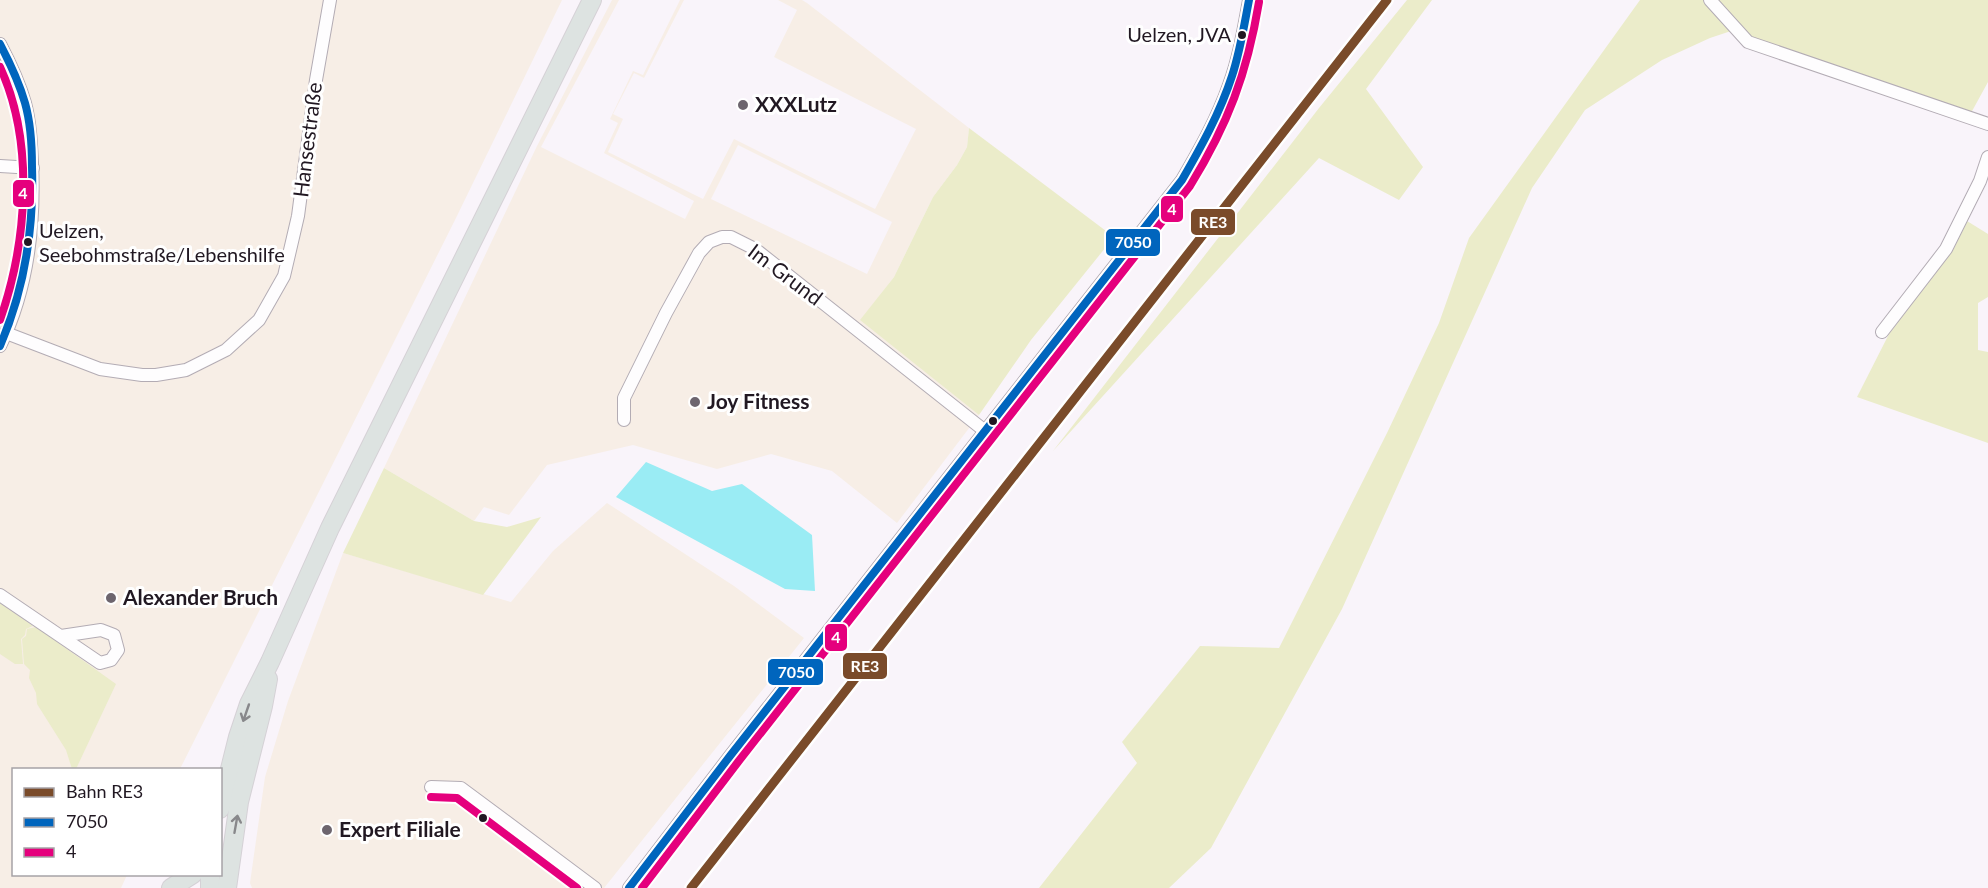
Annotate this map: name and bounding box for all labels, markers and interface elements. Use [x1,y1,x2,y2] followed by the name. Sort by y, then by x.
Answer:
[1127,22,1231,46] place label: Uelzen, JVA
[1236,29,1248,41] marker: Uelzen, JVA
[287,81,326,199] street label: Hansestraße
[755,91,837,116] place label: XXXLutz
[736,98,750,112] marker: XXXLutz
[12,179,35,208] line badge: 4
[18,183,28,202] text: 4
[1160,195,1184,223] line badge: 4
[1167,199,1177,218] text: 4
[1190,208,1236,236] line badge: RE3
[1199,212,1227,231] text: RE3
[39,218,285,266] place label: Uelzen, Seebohmstraße/Lebenshilfe
[1105,228,1161,257] line badge: 7050
[1114,232,1152,251] text: 7050
[22,236,34,248] marker: Uelzen, Seebohmstraße/Lebenshilfe
[744,238,828,310] street label: Im Grund
[707,388,810,413] place label: Joy Fitness
[688,395,702,409] marker: Joy Fitness
[987,415,999,427] unlabelled marker
[122,584,278,609] place label: Alexander Bruch
[104,591,118,605] marker: Alexander Bruch
[824,623,848,652] line badge: 4
[831,627,841,646] text: 4
[842,652,888,680] line badge: RE3
[851,656,879,675] text: RE3
[767,658,824,686] line badge: 7050
[777,662,815,681] text: 7050
[240,703,251,722] one-way arrow
[12,768,222,876] legend
[66,780,143,802] text: Bahn RE3
[66,810,108,832] text: 7050
[477,812,489,824] unlabelled marker
[230,815,241,835] one-way arrow
[339,816,461,841] place label: Expert Filiale
[320,823,334,837] marker: Expert Filiale
[66,840,76,862] text: 4

